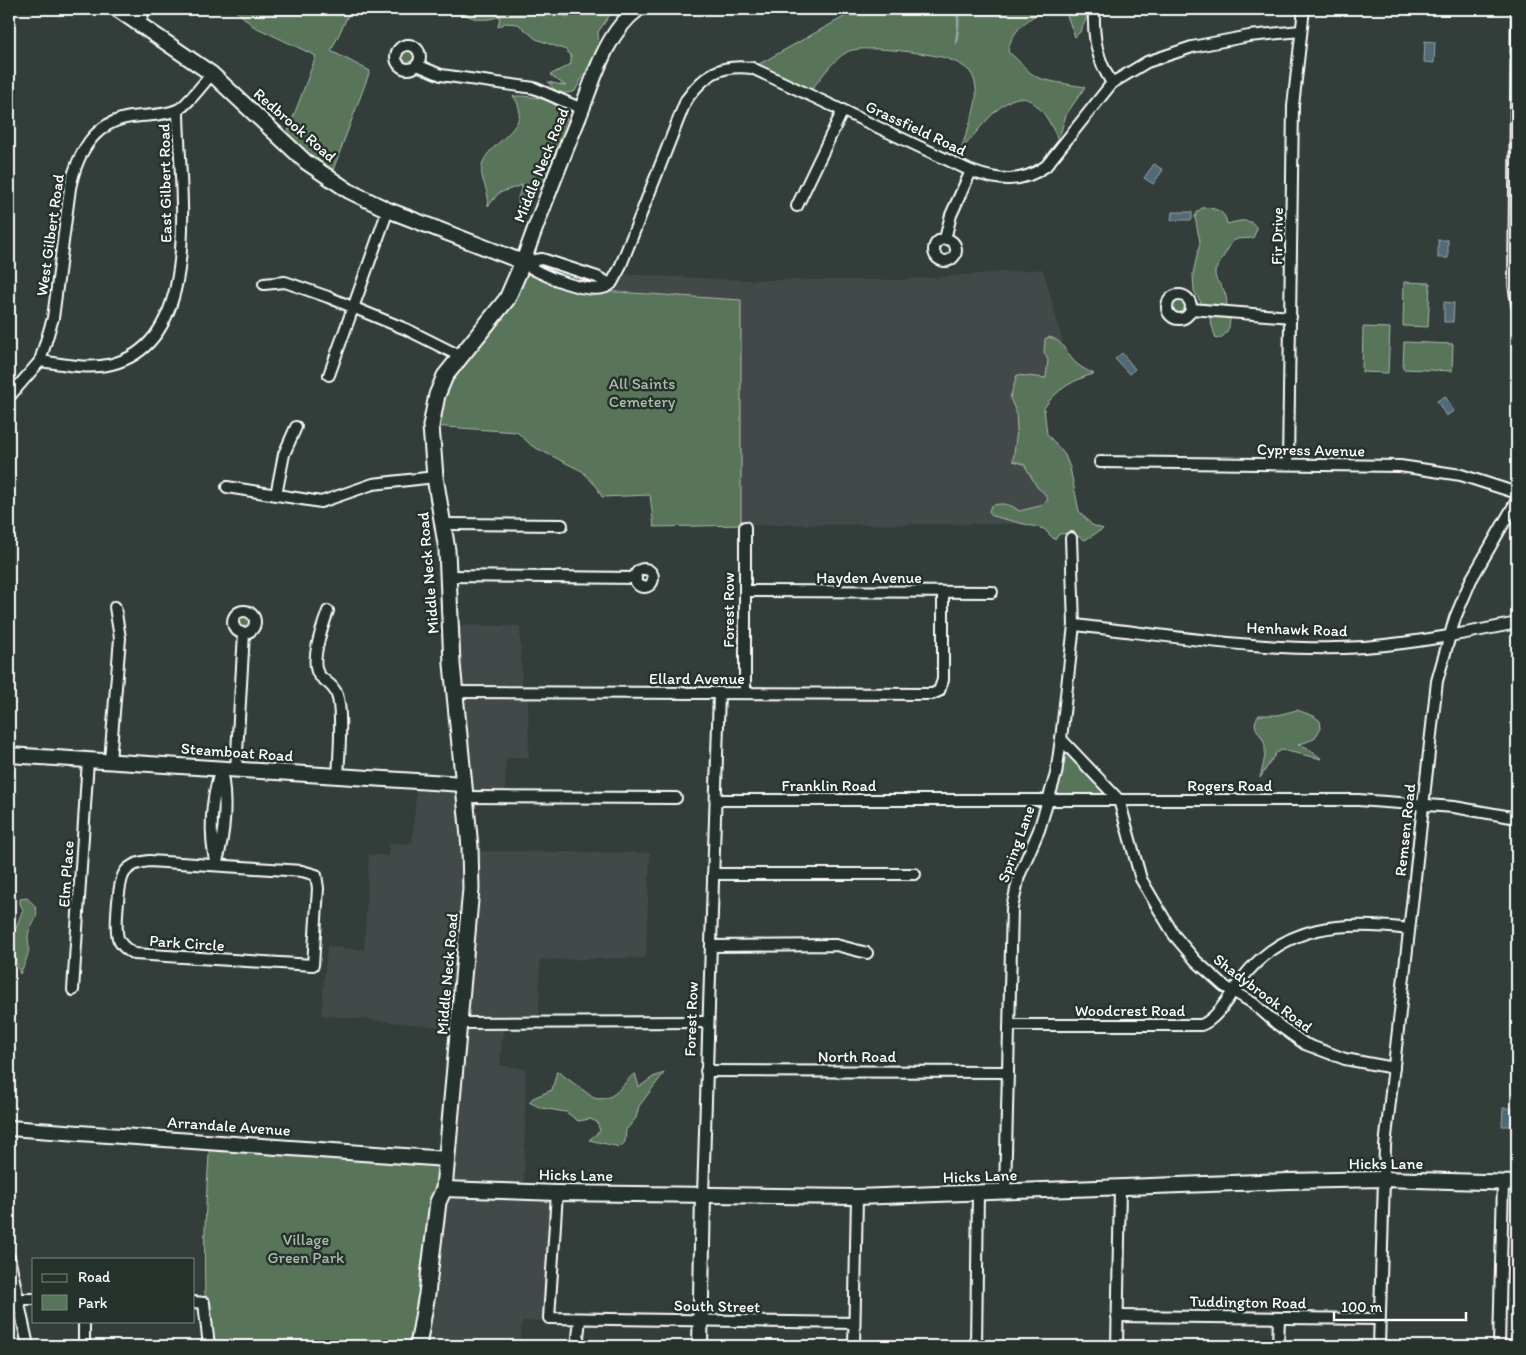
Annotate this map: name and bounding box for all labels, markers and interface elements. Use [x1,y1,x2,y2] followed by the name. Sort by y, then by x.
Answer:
[250,84,340,166] street label: Redbrook Road
[862,96,970,160] street label: Grassfield Road
[509,104,573,225] street label: Middle Neck Road
[154,123,176,243] street label: East Gilbert Road
[32,172,68,297] street label: West Gilbert Road
[1267,207,1287,265] street label: Fir Drive
[609,374,676,411] park label: All Saints Cemetery
[1257,440,1365,460] street label: Cypress Avenue
[413,511,443,635] street label: Middle Neck Road
[816,568,922,587] street label: Hayden Avenue
[719,572,738,648] street label: Forest Row
[1246,618,1348,640] street label: Henhawk Road
[649,669,745,688] street label: Ellard Avenue
[180,739,294,765] street label: Steamboat Road
[781,776,877,795] street label: Franklin Road
[1187,776,1273,795] street label: Rogers Road
[1391,783,1419,877] street label: Remsen Road
[993,803,1039,885] street label: Spring Lane
[54,840,78,908] street label: Elm Place
[432,912,462,1036] street label: Middle Neck Road
[149,931,226,955] street label: Park Circle
[1210,950,1316,1036] street label: Shadybrook Road
[680,981,702,1057] street label: Forest Row
[1075,1001,1186,1020] street label: Woodcrest Road
[818,1047,896,1066] street label: North Road
[167,1112,291,1140] street label: Arrandale Avenue
[1349,1154,1423,1173] street label: Hicks Lane
[539,1165,614,1185] street label: Hicks Lane
[943,1165,1018,1187] street label: Hicks Lane
[268,1230,345,1267] park label: Village Green Park
[32,1258,195,1322] legend
[78,1268,111,1286] text: Road
[1334,1290,1466,1322] scale bar
[1189,1291,1307,1313] street label: Tuddington Road
[78,1294,108,1312] text: Park
[674,1296,760,1316] street label: South Street
[1341,1298,1383,1316] text: 100 m

